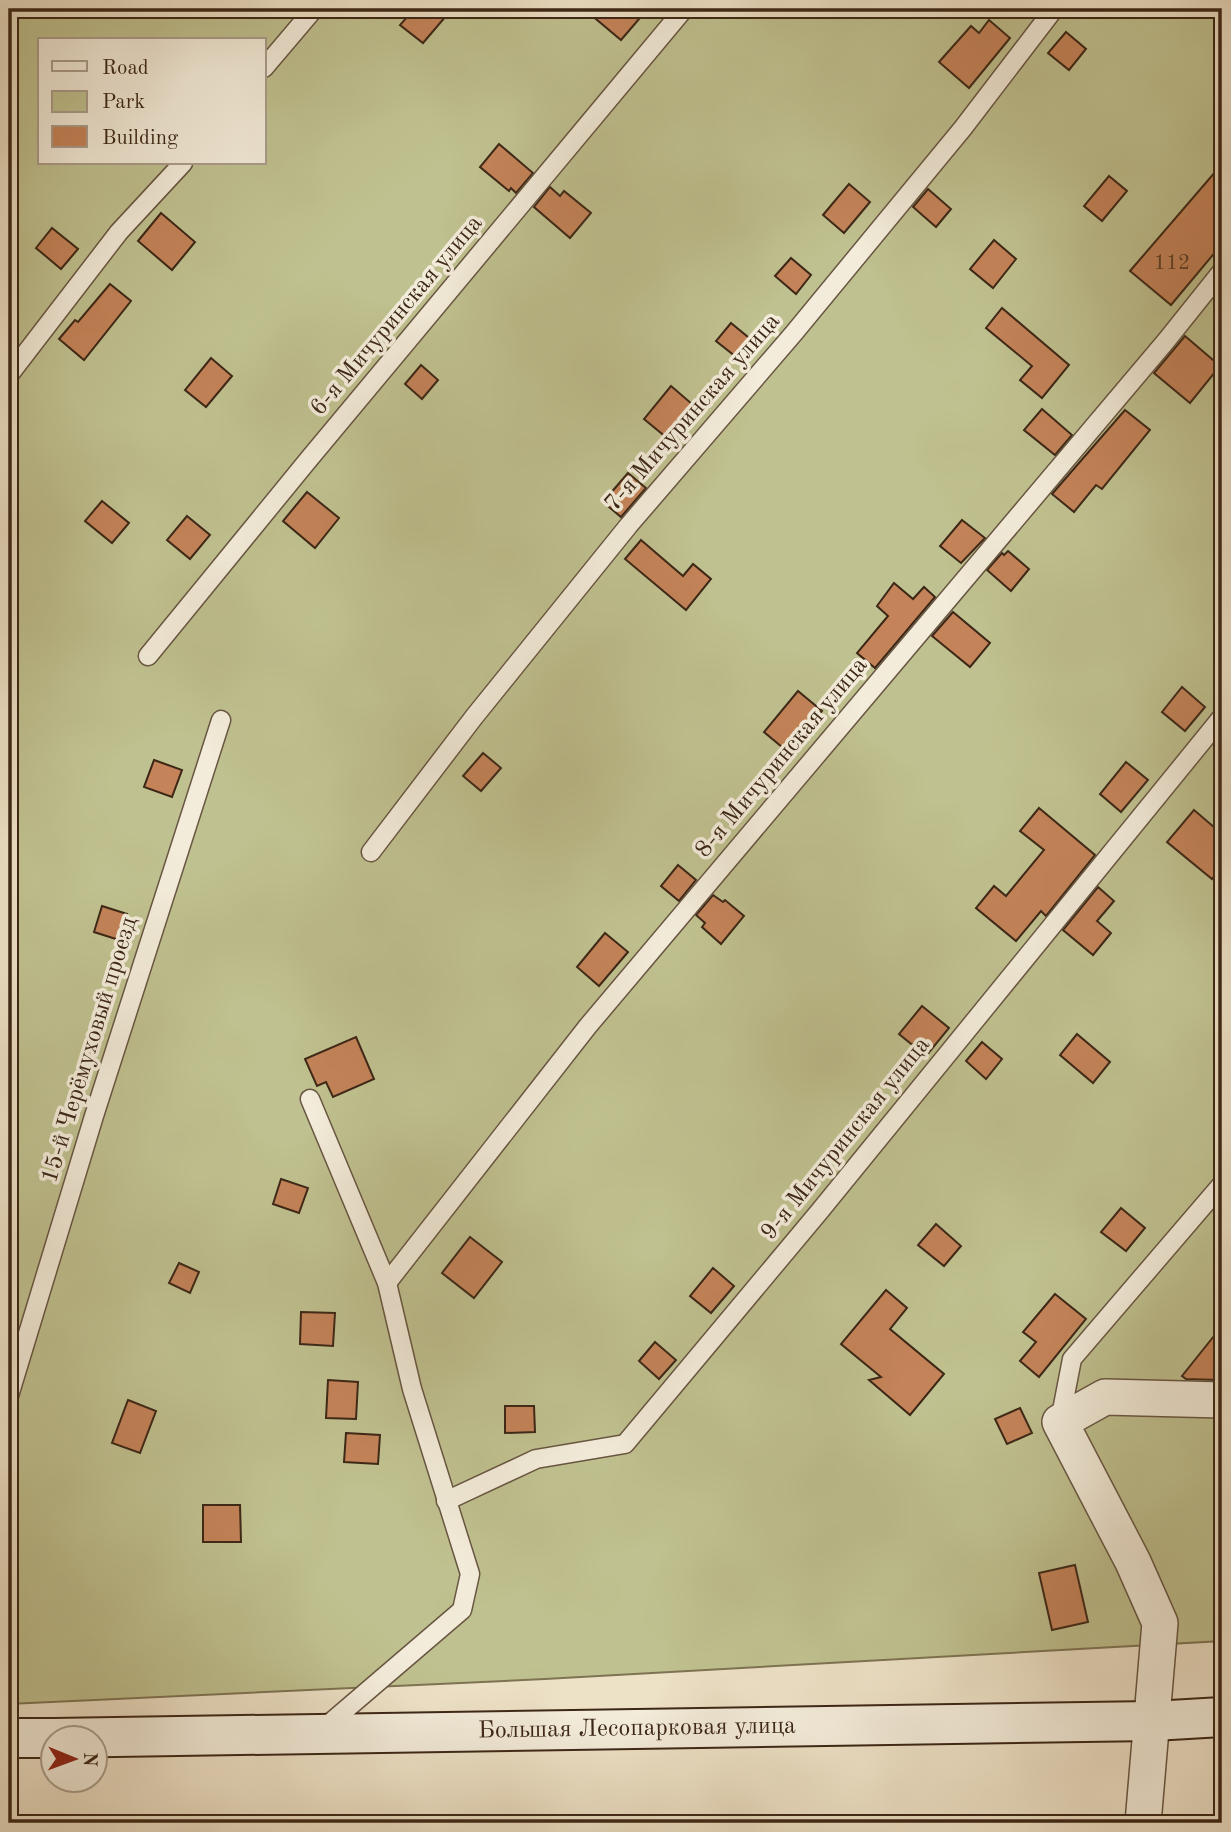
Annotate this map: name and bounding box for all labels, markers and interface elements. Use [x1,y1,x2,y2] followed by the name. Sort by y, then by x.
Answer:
[38,38,266,164] legend
[102,58,149,79] text: Road
[102,92,145,113] text: Park
[102,128,179,149] text: Building
[306,211,488,421] street label: 6-я Мичуринская улица
[1154,253,1190,274] house number: 112
[601,309,785,516] street label: 7-я Мичуринская улица
[691,653,873,863] street label: 8-я Мичуринская улица
[38,914,142,1186] street label: 15-й Черёмуховый проезд
[757,1033,935,1245] street label: 9-я Мичуринская улица
[478,1715,796,1743] street label: Большая Лесопарковая улица
[38,1724,108,1794] north arrow
[79,1752,98,1767] text: N

